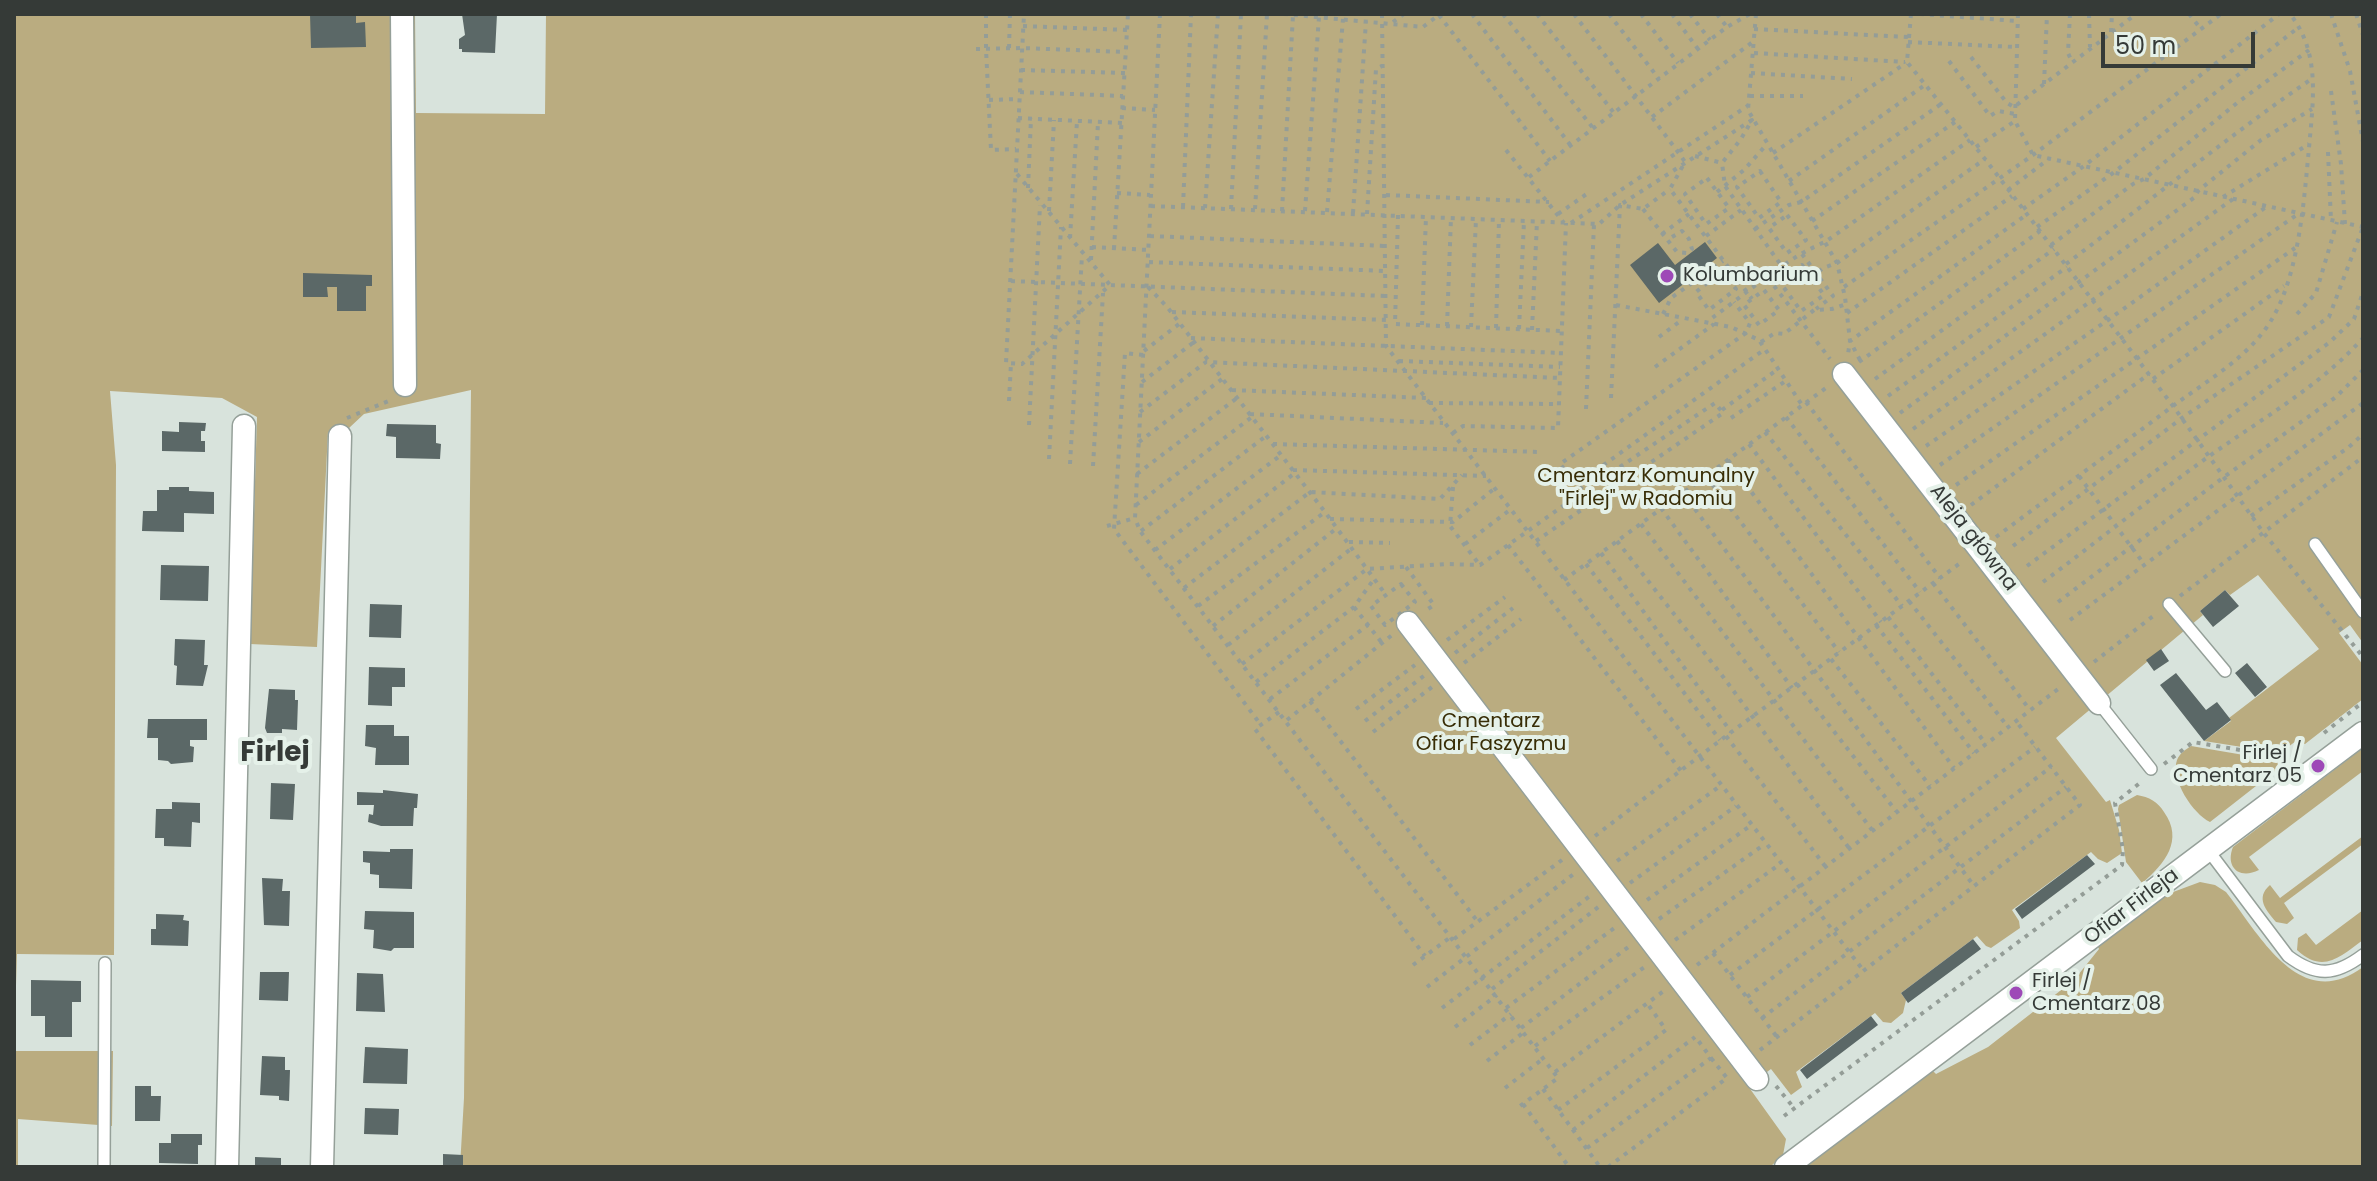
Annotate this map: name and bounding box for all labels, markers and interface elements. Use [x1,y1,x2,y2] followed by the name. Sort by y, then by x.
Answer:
[2105,16,2259,66] scale bar
[2115,29,2176,62] text: 50 m
[1683,264,1819,288] place label: Kolumbarium
[1658,267,1676,285] marker: Kolumbarium
[1537,465,1755,512] park label: Cmentarz Komunalny "Firlej" w Radomiu
[1924,480,2022,596] street label: Aleja główna
[1416,710,1566,757] park label: Cmentarz Ofiar Faszyzmu
[240,737,310,771] district label: Firlej
[2173,742,2302,789] place label: Firlej / Cmentarz 05
[2309,757,2327,775] marker: Firlej / Cmentarz 05
[2080,864,2184,950] street label: Ofiar Firleja
[2032,970,2161,1017] place label: Firlej / Cmentarz 08
[2007,984,2025,1002] marker: Firlej / Cmentarz 08

